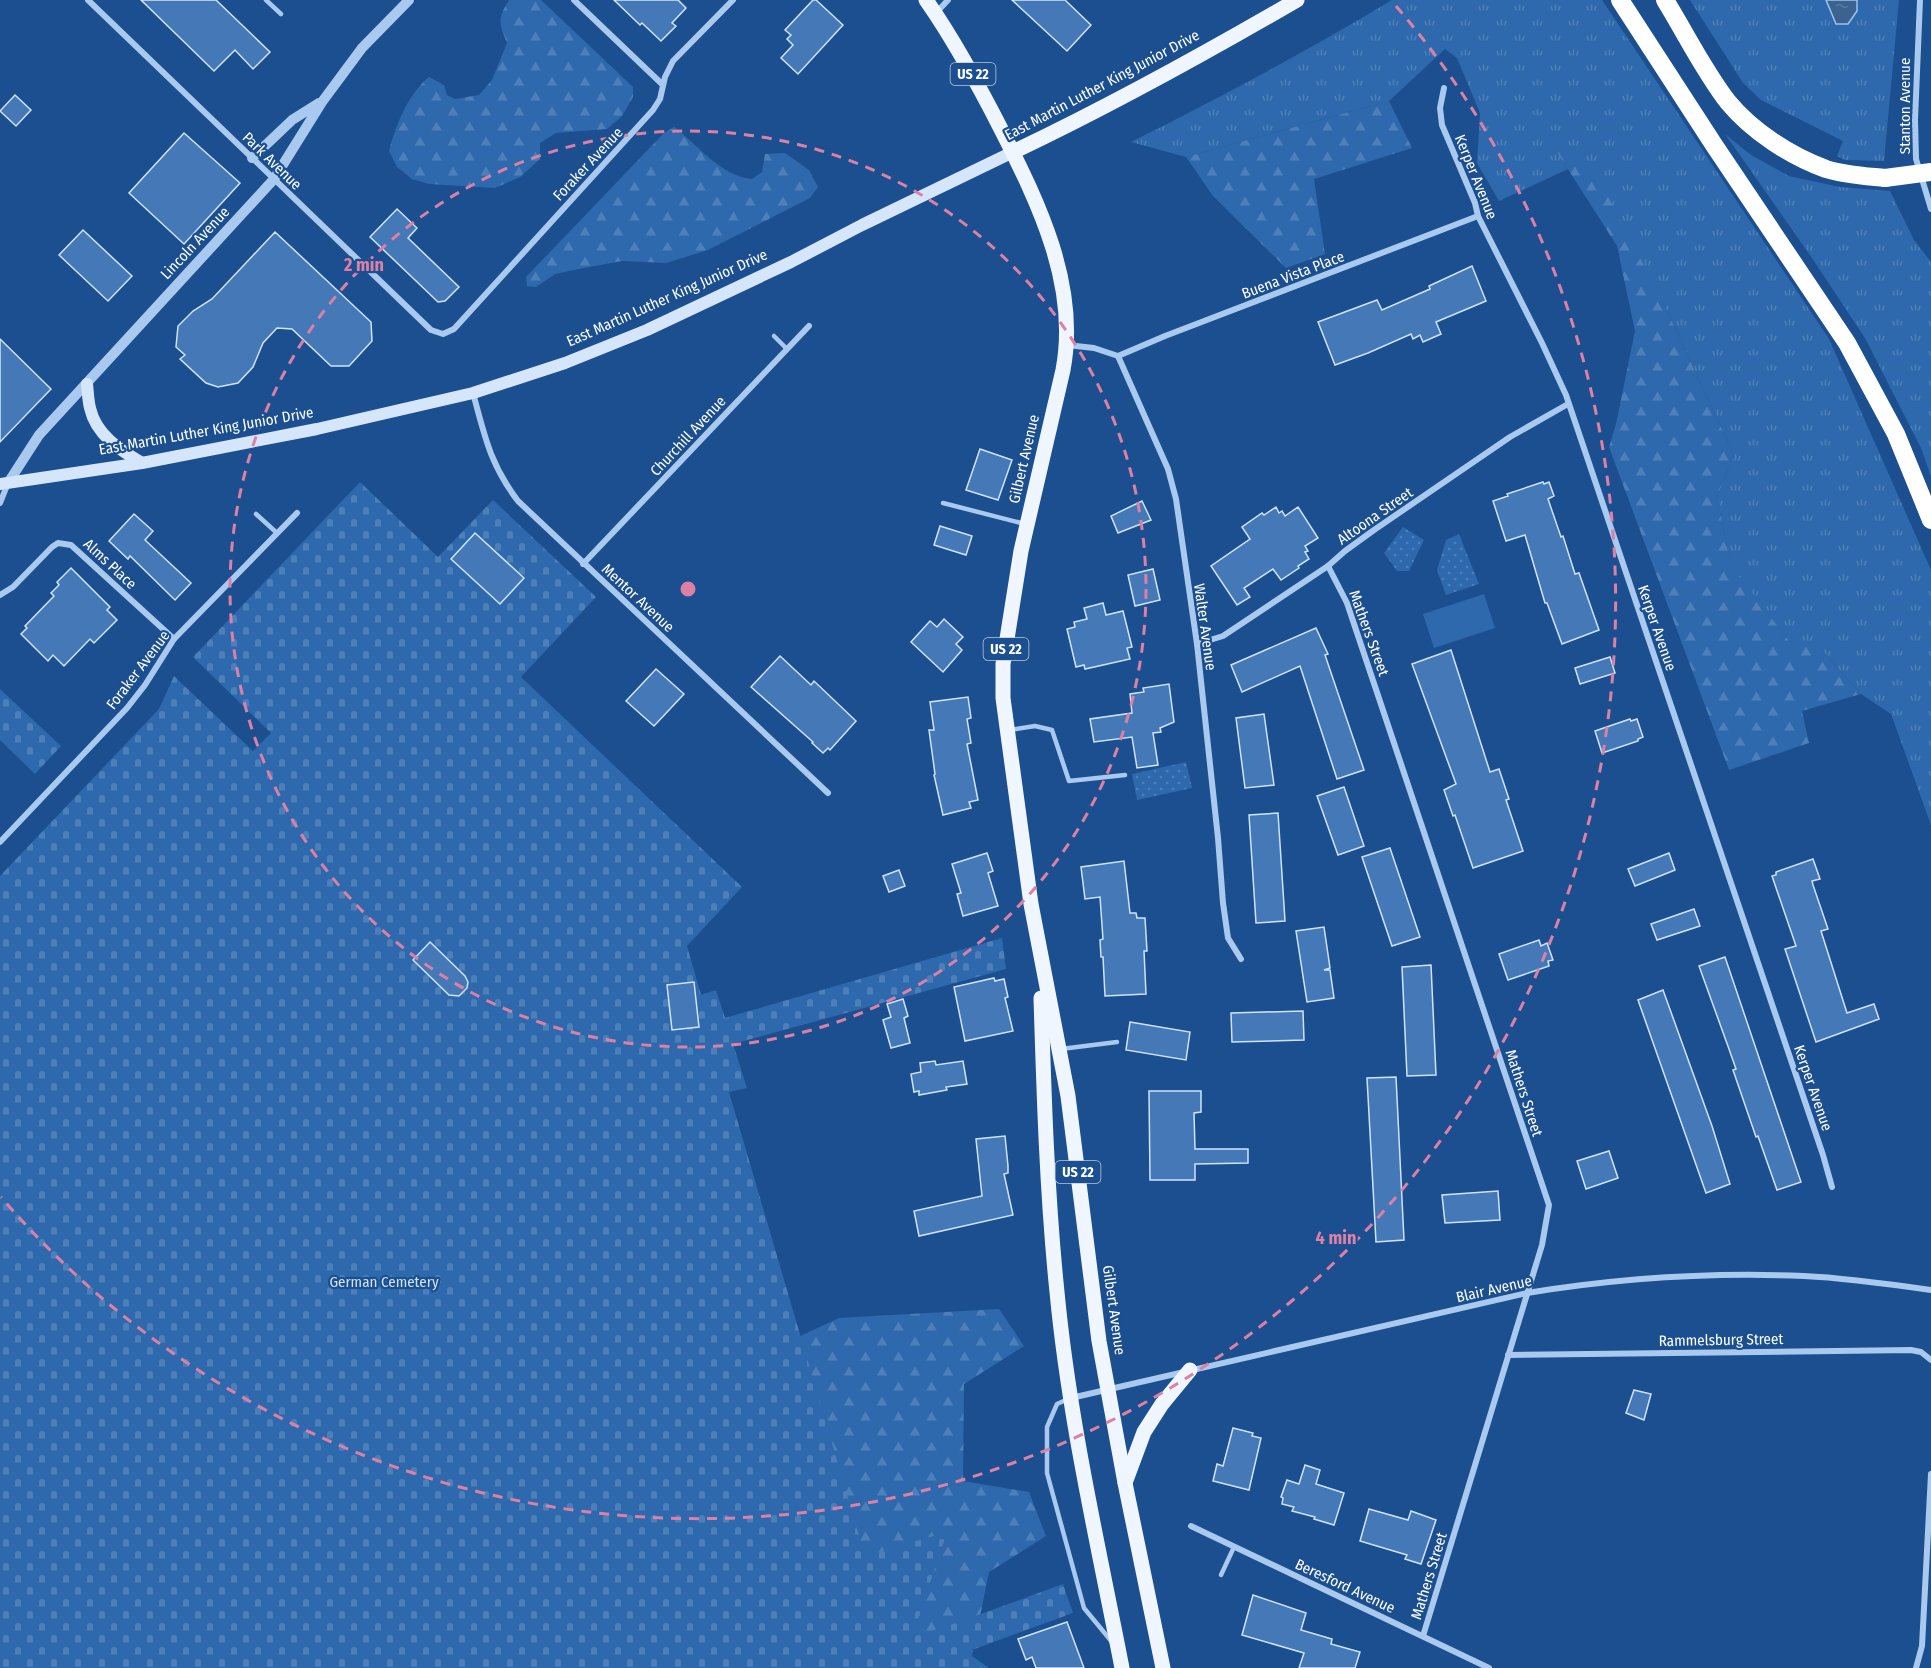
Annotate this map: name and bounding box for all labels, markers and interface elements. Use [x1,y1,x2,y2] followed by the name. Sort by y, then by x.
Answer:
[1002,26,1202,144] street label: East Martin Luther King Junior Drive
[1896,58,1914,154] street label: Stanton Avenue
[950,63,996,85] road number: US 22
[549,123,627,205] street label: Foraker Avenue
[239,128,305,194] street label: Park Avenue
[1451,132,1501,222] street label: Kerper Avenue
[157,203,233,283] street label: Lincoln Avenue
[564,245,770,351] street label: East Martin Luther King Junior Drive
[1239,247,1347,303] street label: Buena Vista Place
[343,254,384,276] text: 2 min
[646,392,730,480] street label: Churchill Avenue
[97,403,315,459] street label: East Martin Luther King Junior Drive
[1005,413,1043,505] street label: Gilbert Avenue
[1334,483,1416,549] street label: Altoona Street
[80,535,140,593] street label: Alms Place
[598,560,678,636] street label: Mentor Avenue
[678,579,698,599] centre of rings
[1190,582,1220,672] street label: Walter Avenue
[1634,583,1680,673] street label: Kerper Avenue
[1345,588,1393,678] street label: Mathers Street
[102,627,174,713] street label: Foraker Avenue
[984,638,1028,660] road number: US 22
[1790,1043,1836,1133] street label: Kerper Avenue
[1502,1047,1547,1139] street label: Mathers Street
[1056,1161,1100,1183] road number: US 22
[1316,1227,1356,1249] text: 4 min
[1099,1264,1129,1356] street label: Gilbert Avenue
[1454,1272,1534,1306] street label: Blair Avenue
[329,1273,439,1291] park label: German Cemetery
[1659,1330,1784,1350] street label: Rammelsburg Street
[1407,1530,1451,1622] street label: Mathers Street
[1292,1555,1398,1617] street label: Beresford Avenue

